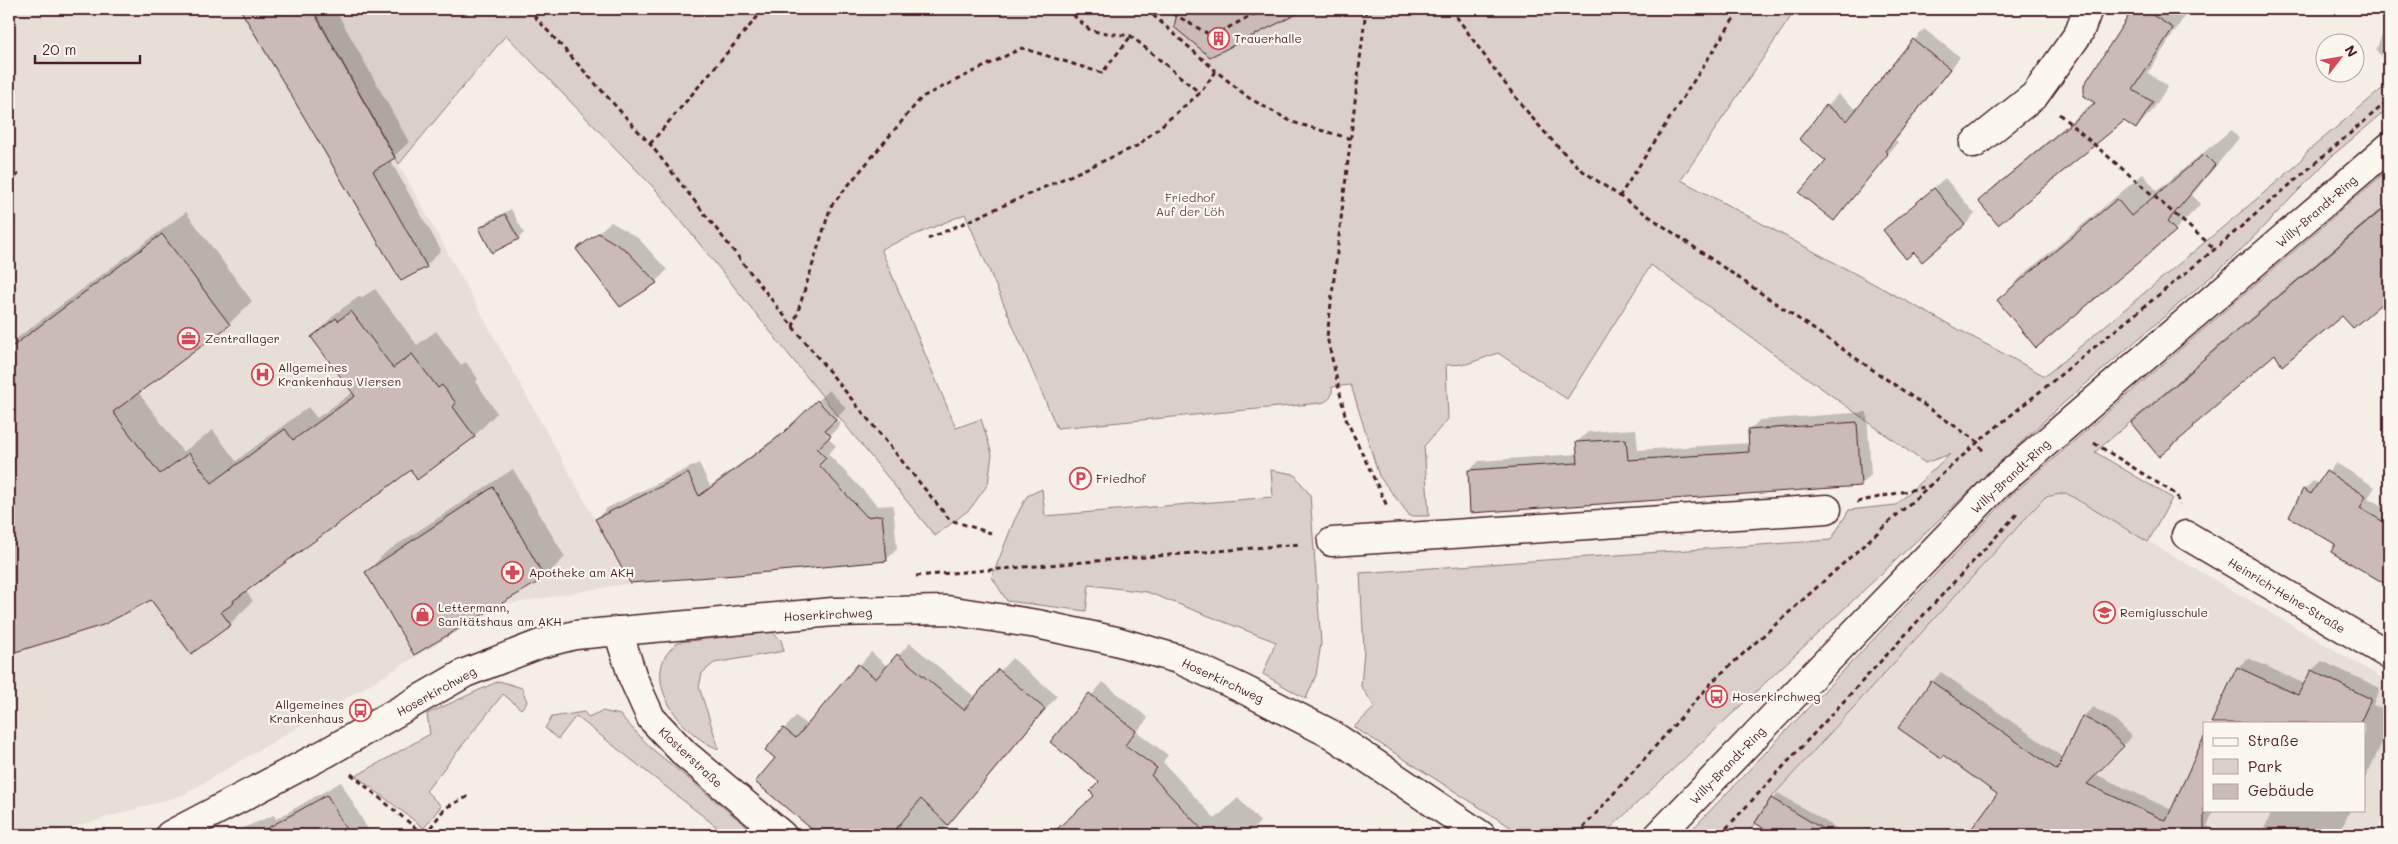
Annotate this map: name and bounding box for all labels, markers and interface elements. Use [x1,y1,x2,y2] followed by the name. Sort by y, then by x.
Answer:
[1206,26,1230,50] building icon: Trauerhalle
[1234,30,1302,46] place label: Trauerhalle
[35,32,140,64] scale bar
[2316,32,2366,82] north arrow
[42,39,76,59] text: 20 m
[2341,42,2362,61] text: N
[2272,171,2360,251] street label: Willy-Brandt-Ring
[1156,189,1224,219] park label: Friedhof Auf der Löh
[177,326,201,350] office icon: Zentrallager
[205,330,280,346] place label: Zentrallager
[278,359,401,389] place label: Allgemeines Krankenhaus Viersen
[250,362,274,386] hospital icon: Allgemeines Krankenhaus Viersen
[1967,435,2053,517] street label: Willy-Brandt-Ring
[1068,466,1092,490] parking icon: Friedhof
[1096,470,1146,486] place label: Friedhof
[2225,554,2349,636] street label: Heinrich-Heine-Straße
[501,560,525,584] pharmacy icon: Apotheke am AKH
[529,564,634,580] place label: Apotheke am AKH
[438,599,562,629] place label: Lettermann, Sanitätshaus am AKH
[2092,600,2116,624] school or university icon: Remigiusschule
[410,602,434,626] shop icon: Lettermann, Sanitätshaus am AKH
[783,604,873,624] street label: Hoserkirchweg
[2120,604,2208,620] place label: Remigiusschule
[1179,654,1267,706] street label: Hoserkirchweg
[393,663,479,719] street label: Hoserkirchweg
[1704,684,1728,708] bus stop icon: Hoserkirchweg
[1732,688,1821,704] place label: Hoserkirchweg
[269,696,344,726] place label: Allgemeines Krankenhaus
[348,699,372,723] bus stop icon: Allgemeines Krankenhaus
[2203,722,2366,812] legend
[656,723,726,791] street label: Klosterstraße
[1686,723,1768,807] street label: Willy-Brandt-Ring
[2248,730,2299,750] text: Straße
[2248,756,2282,776] text: Park
[2248,780,2314,800] text: Gebäude

